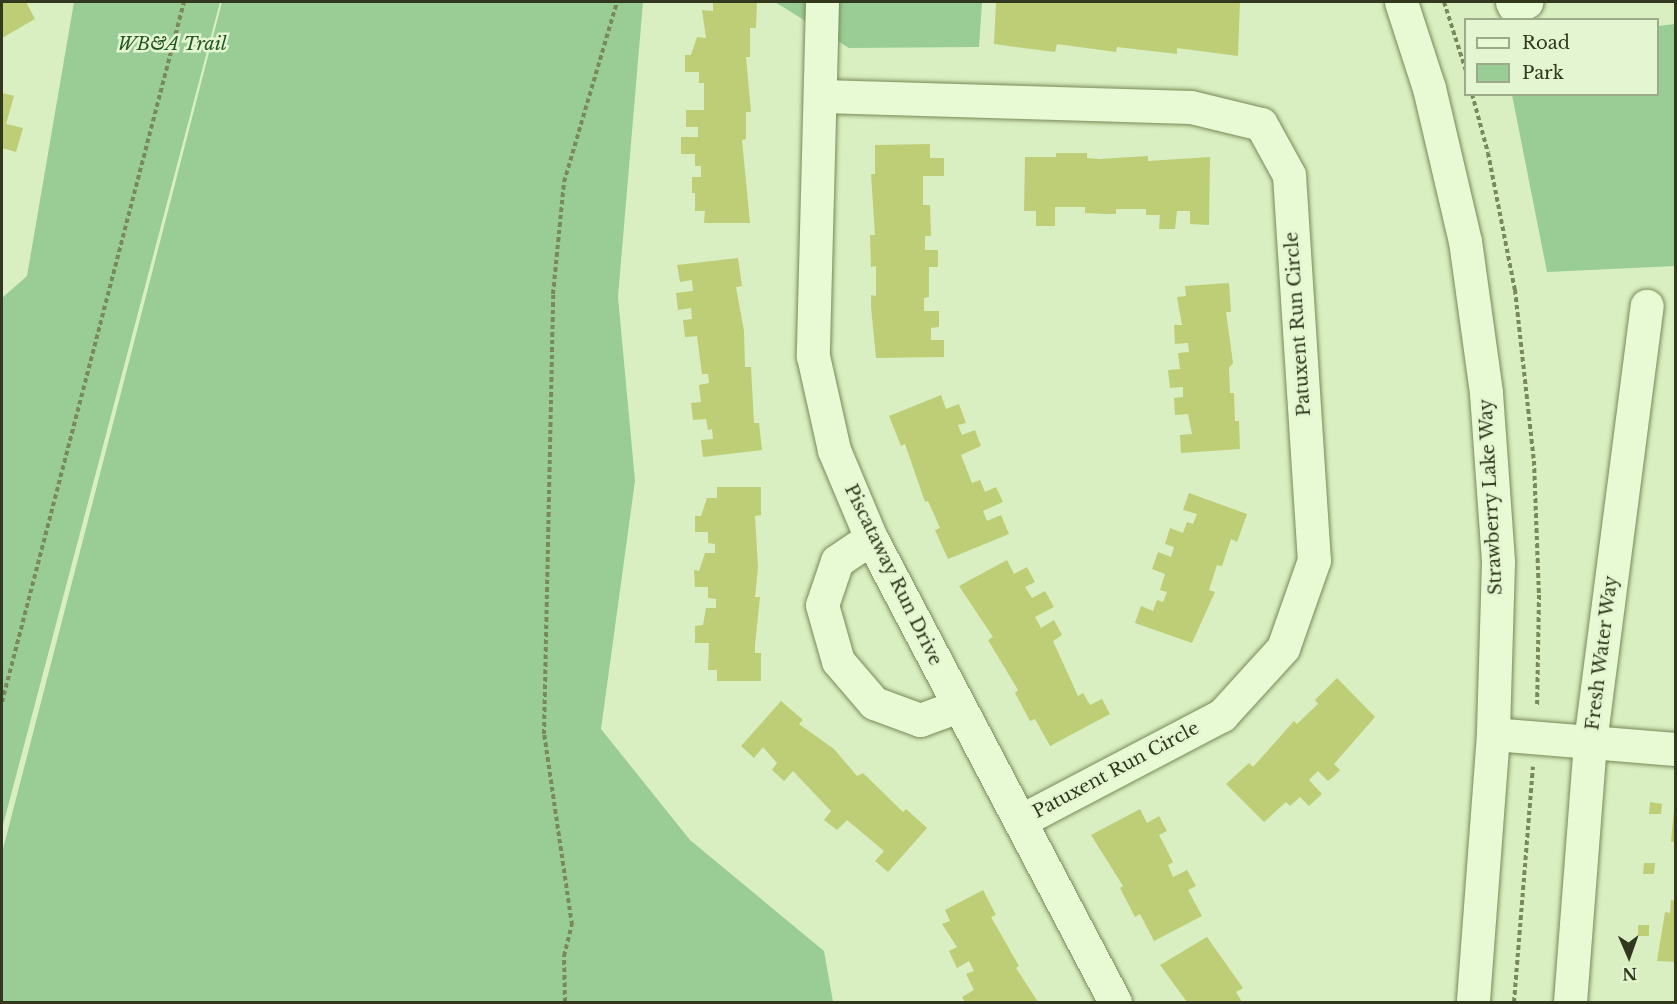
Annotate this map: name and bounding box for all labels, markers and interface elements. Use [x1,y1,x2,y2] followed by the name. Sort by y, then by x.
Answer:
[1464,18,1659,96] legend
[1522,32,1570,54] text: Road
[117,33,227,55] park label: WB&A Trail
[1522,62,1564,84] text: Park
[1281,231,1315,417] street label: Patuxent Run Circle
[1475,398,1507,596] street label: Strawberry Lake Way
[840,481,946,669] street label: Piscataway Run Drive
[1582,574,1622,732] street label: Fresh Water Way
[1029,717,1203,823] street label: Patuxent Run Circle
[1599,926,1659,986] north arrow
[1622,964,1638,984] text: N

